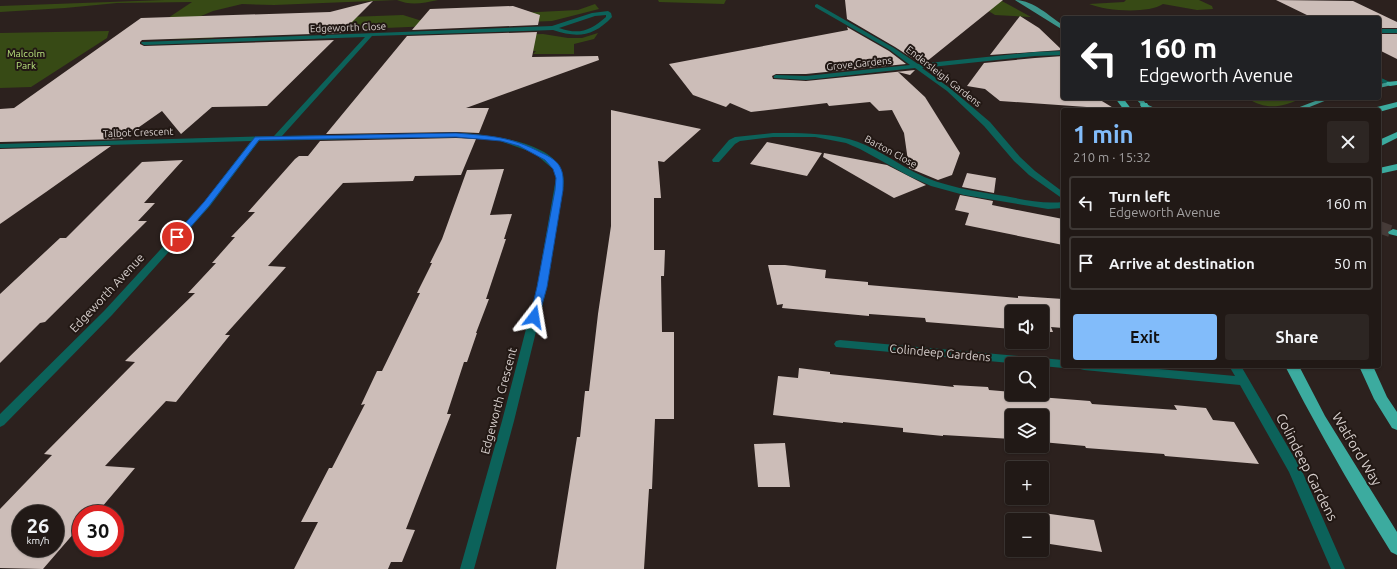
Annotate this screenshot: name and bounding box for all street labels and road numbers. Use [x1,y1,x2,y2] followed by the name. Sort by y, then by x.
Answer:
[310,21,386,34] street label: Edgeworth Close
[904,44,983,109] street label: Endersleigh Gardens
[826,55,892,72] street label: Grove Gardens
[103,126,173,139] street label: Talbot Crescent
[863,133,919,170] street label: Barton Close
[67,251,146,335] street label: Edgeworth Avenue
[889,342,991,363] street label: Colindeep Gardens
[478,346,519,456] street label: Edgeworth Crescent
[1329,410,1385,489] street label: Watford Way
[1273,411,1341,523] street label: Colindeep Gardens

